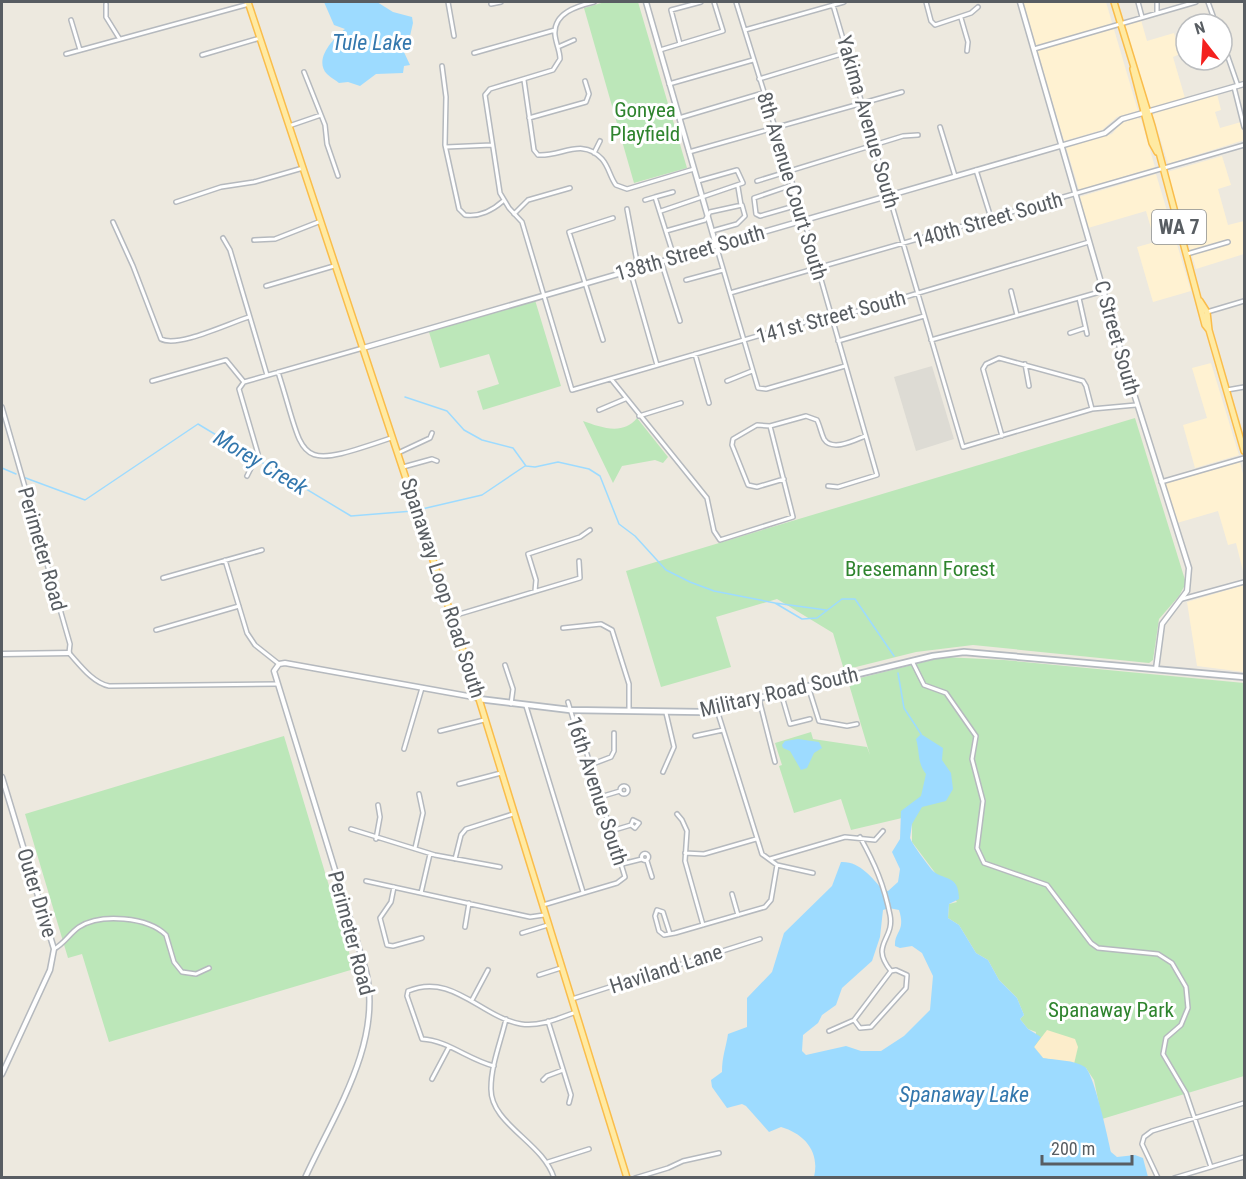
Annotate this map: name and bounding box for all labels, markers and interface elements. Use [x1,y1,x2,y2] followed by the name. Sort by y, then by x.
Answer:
[1174,12,1234,72] north arrow
[1192,18,1207,39] text: N
[332,30,412,55] water label: Tule Lake
[832,33,904,211] street label: Yakima Avenue South
[752,89,832,283] street label: 8th Avenue Court South
[610,98,680,146] park label: Gonyea Playfield
[911,187,1065,253] street label: 140th Street South
[1152,210,1206,244] road number: WA 7
[613,220,767,286] street label: 138th Street South
[1089,278,1145,398] street label: C Street South
[754,286,908,348] street label: 141st Street South
[209,425,312,500] water label: Morey Creek
[396,475,490,701] street label: Spanaway Loop Road South
[13,484,71,614] street label: Perimeter Road
[845,557,995,581] park label: Bresemann Forest
[698,662,860,722] street label: Military Road South
[562,714,632,868] street label: 16th Avenue South
[12,846,62,941] street label: Outer Drive
[323,868,379,998] street label: Perimeter Road
[607,939,726,999] street label: Haviland Lane
[1048,998,1175,1022] park label: Spanaway Park
[899,1082,1029,1107] water label: Spanaway Lake
[1042,1128,1132,1166] scale bar
[1051,1138,1095,1159] text: 200 m

